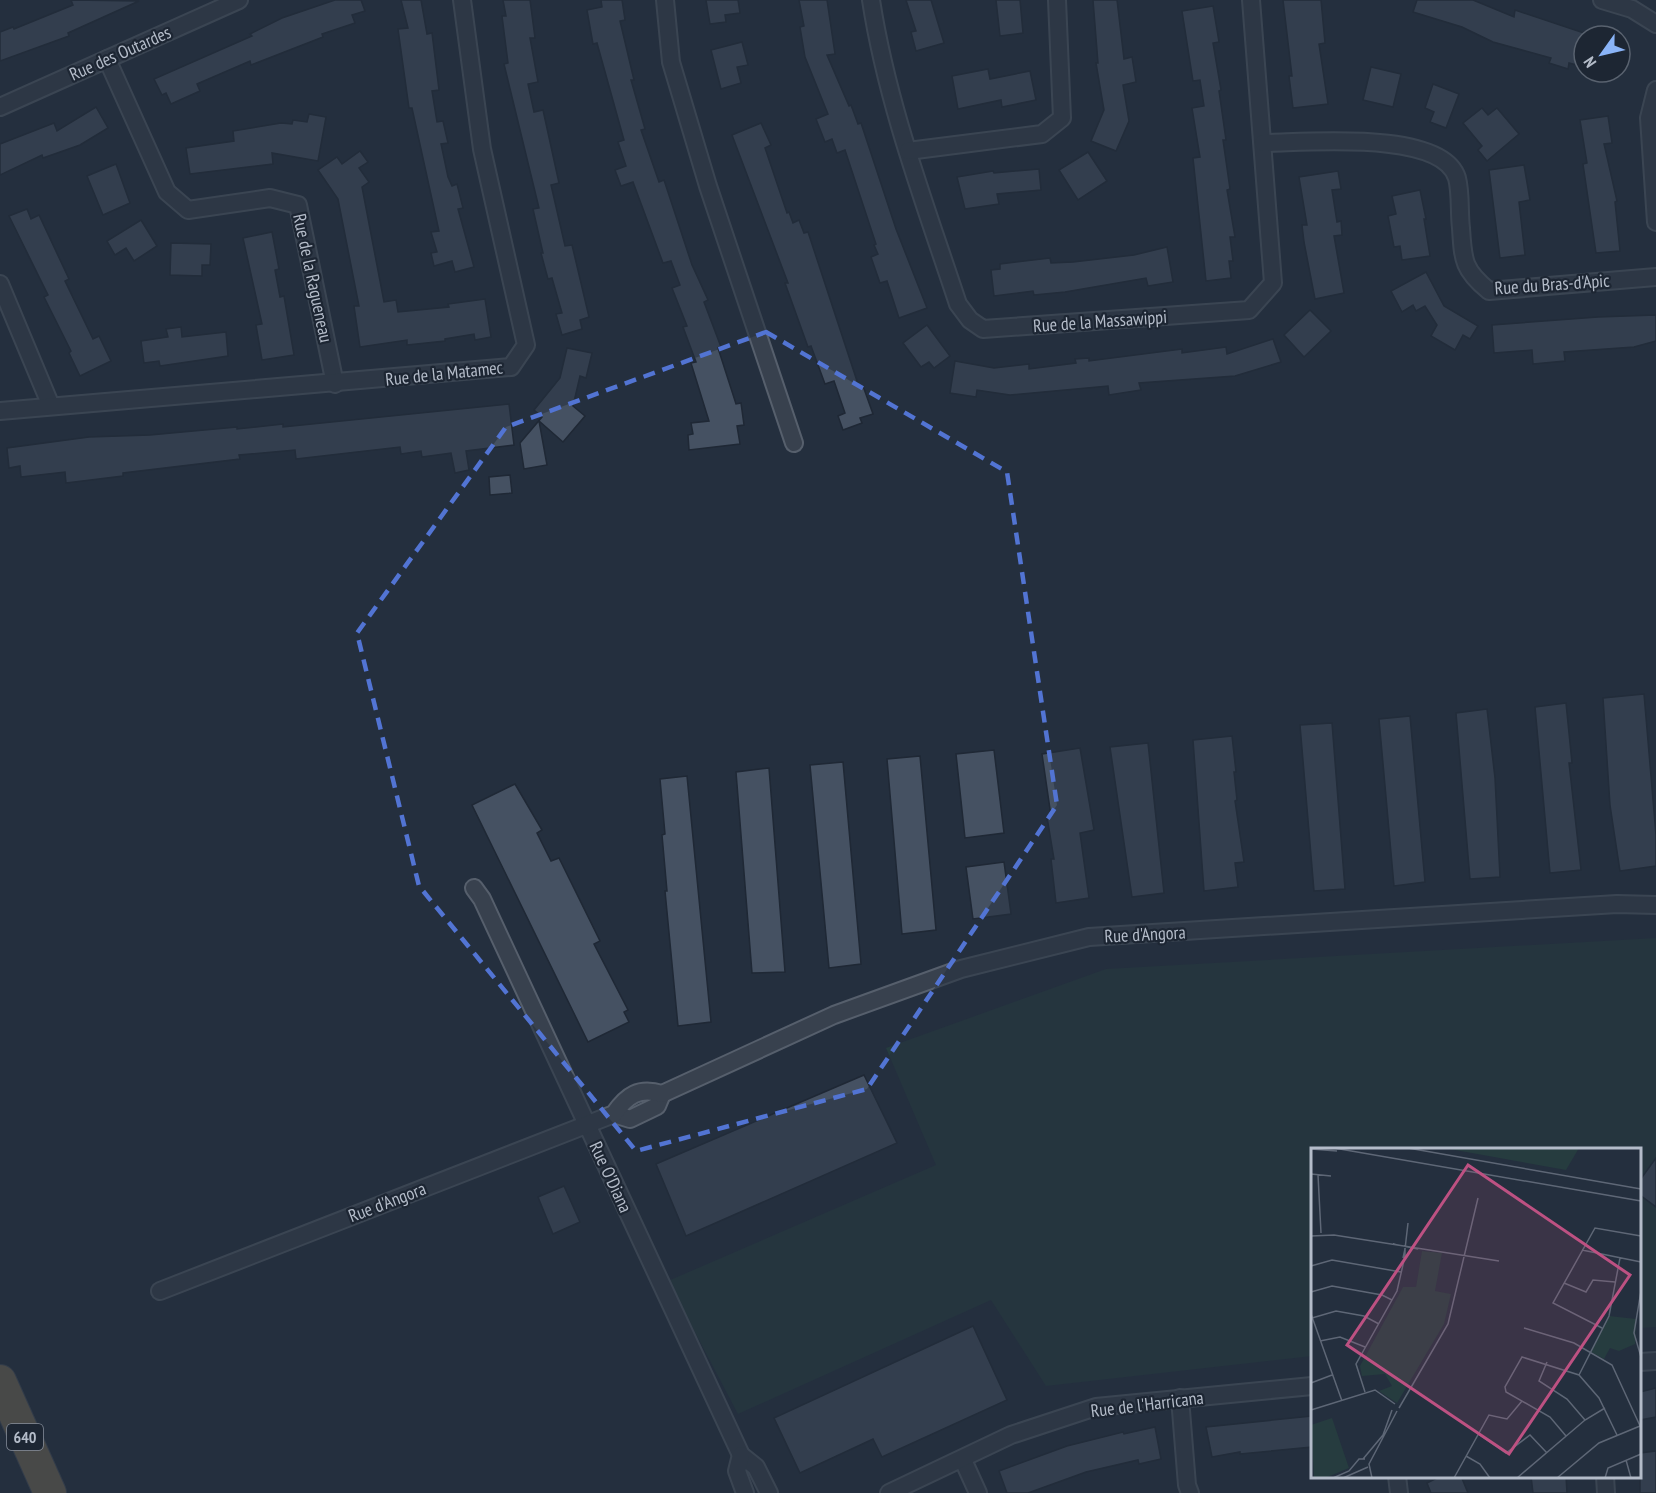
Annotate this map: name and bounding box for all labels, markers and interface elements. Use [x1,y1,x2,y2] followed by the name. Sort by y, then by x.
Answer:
[66,20,174,86] street label: Rue des Outardes
[1572,24,1632,84] north arrow
[1579,53,1600,72] text: N
[288,211,338,345] street label: Rue de la Ragueneau
[1494,268,1611,299] street label: Rue du Bras-d'Apic
[1032,305,1168,337] street label: Rue de la Massawippi
[384,355,505,391] street label: Rue de la Matamec
[1104,920,1186,948] street label: Rue d'Angora
[585,1138,637,1216] street label: Rue O'Diana
[1311,1148,1641,1478] inset map
[345,1177,429,1227] street label: Rue d'Angora
[1089,1386,1205,1422] street label: Rue de l'Harricana
[7,1424,43,1450] road number: 640

